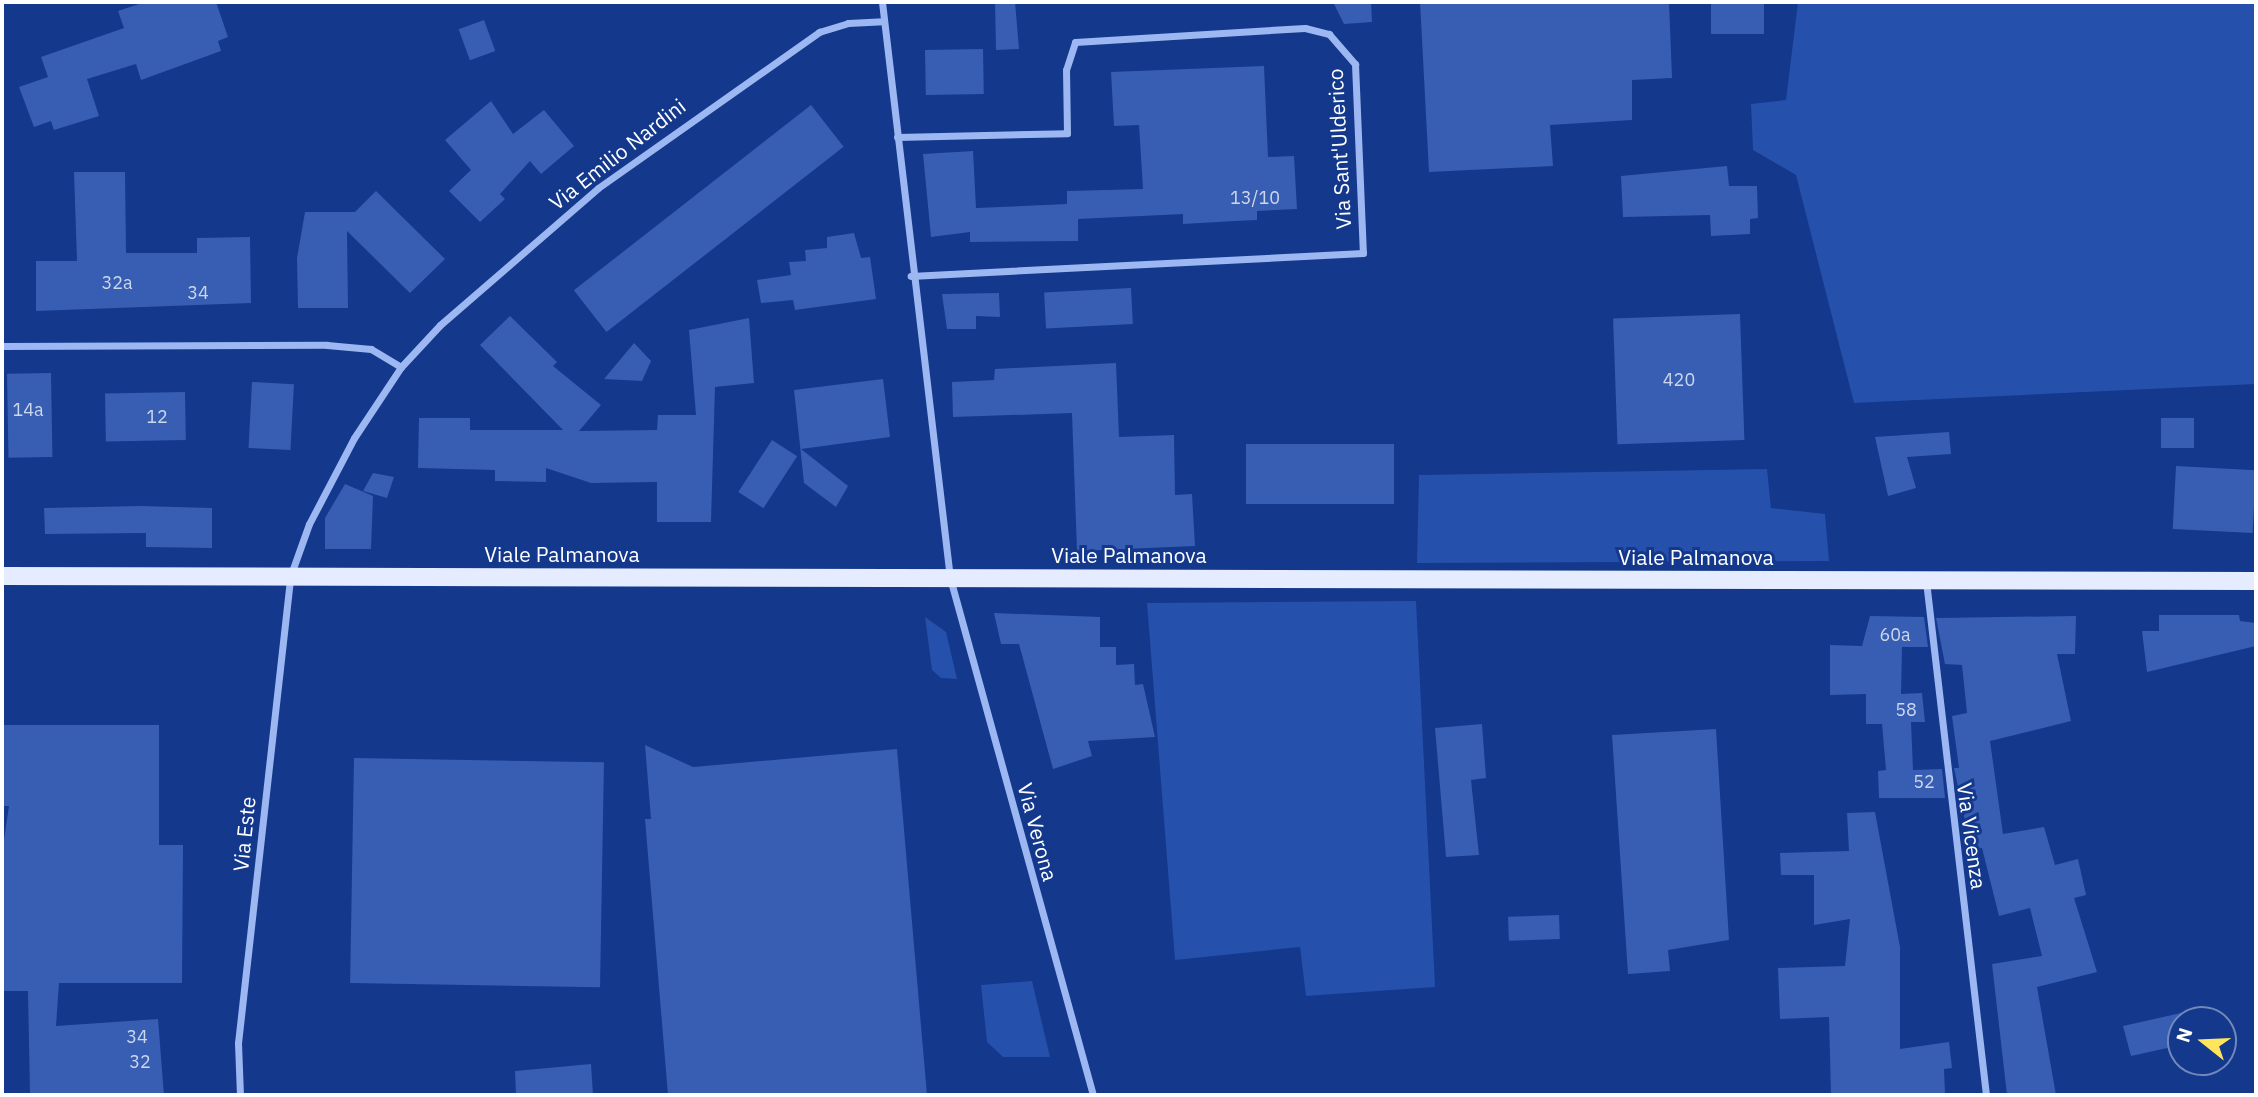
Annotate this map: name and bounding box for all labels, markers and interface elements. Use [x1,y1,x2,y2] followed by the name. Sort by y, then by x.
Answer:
[1322,68,1356,230] street label: Via Sant'Ulderico
[544,93,690,215] street label: Via Emilio Nardini
[1230,187,1280,209] house number: 13/10
[101,272,133,294] house number: 32a
[187,282,209,304] house number: 34
[1663,369,1695,391] house number: 420
[12,399,44,421] house number: 14a
[146,406,168,428] house number: 12
[484,541,640,567] street label: Viale Palmanova
[1051,542,1207,568] street label: Viale Palmanova
[1618,544,1774,570] street label: Viale Palmanova
[1879,624,1911,646] house number: 60a
[1895,699,1917,721] house number: 58
[1913,771,1935,793] house number: 52
[1013,780,1063,884] street label: Via Verona
[1952,781,1992,891] street label: Via Vicenza
[228,795,260,873] street label: Via Este
[2167,1006,2237,1076] north arrow
[2170,1025,2197,1045] text: N
[126,1026,148,1048] house number: 34
[129,1051,151,1073] house number: 32

